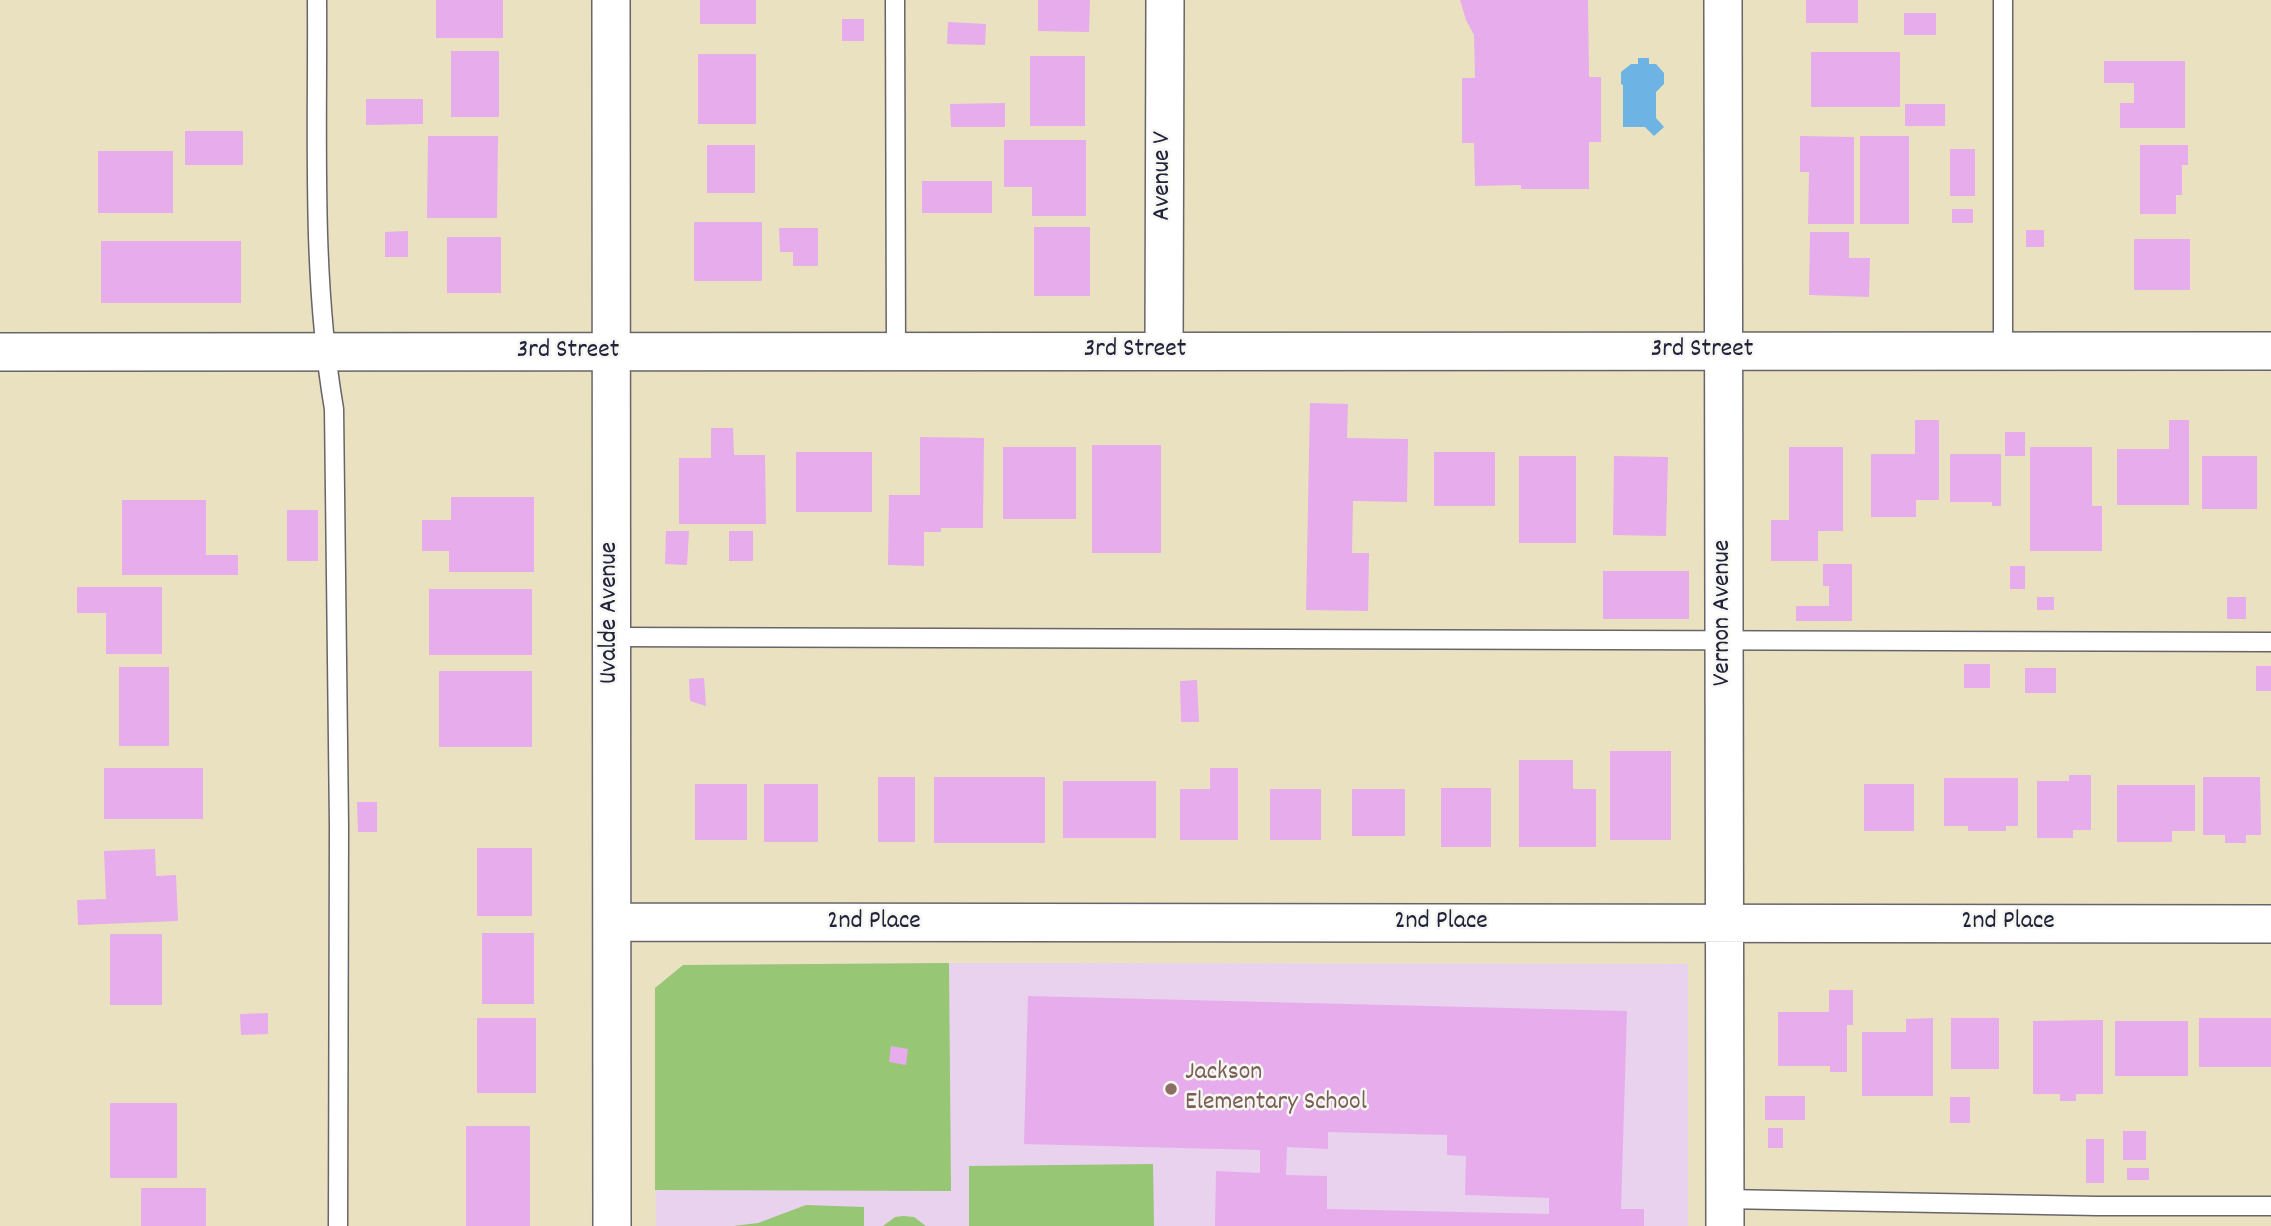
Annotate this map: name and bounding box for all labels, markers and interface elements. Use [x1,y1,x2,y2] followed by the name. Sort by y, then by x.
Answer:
[1148,131,1180,221] street label: Avenue V
[1084,335,1186,367] street label: 3rd Street
[1651,335,1753,367] street label: 3rd Street
[517,336,619,368] street label: 3rd Street
[1708,540,1740,686] street label: Vernon Avenue
[595,542,627,684] street label: Uvalde Avenue
[827,907,921,939] street label: 2nd Place
[1394,907,1488,939] street label: 2nd Place
[1961,907,2055,939] street label: 2nd Place
[1185,1058,1367,1120] place label: Jackson Elementary School
[1163,1081,1179,1097] marker: Jackson Elementary School

